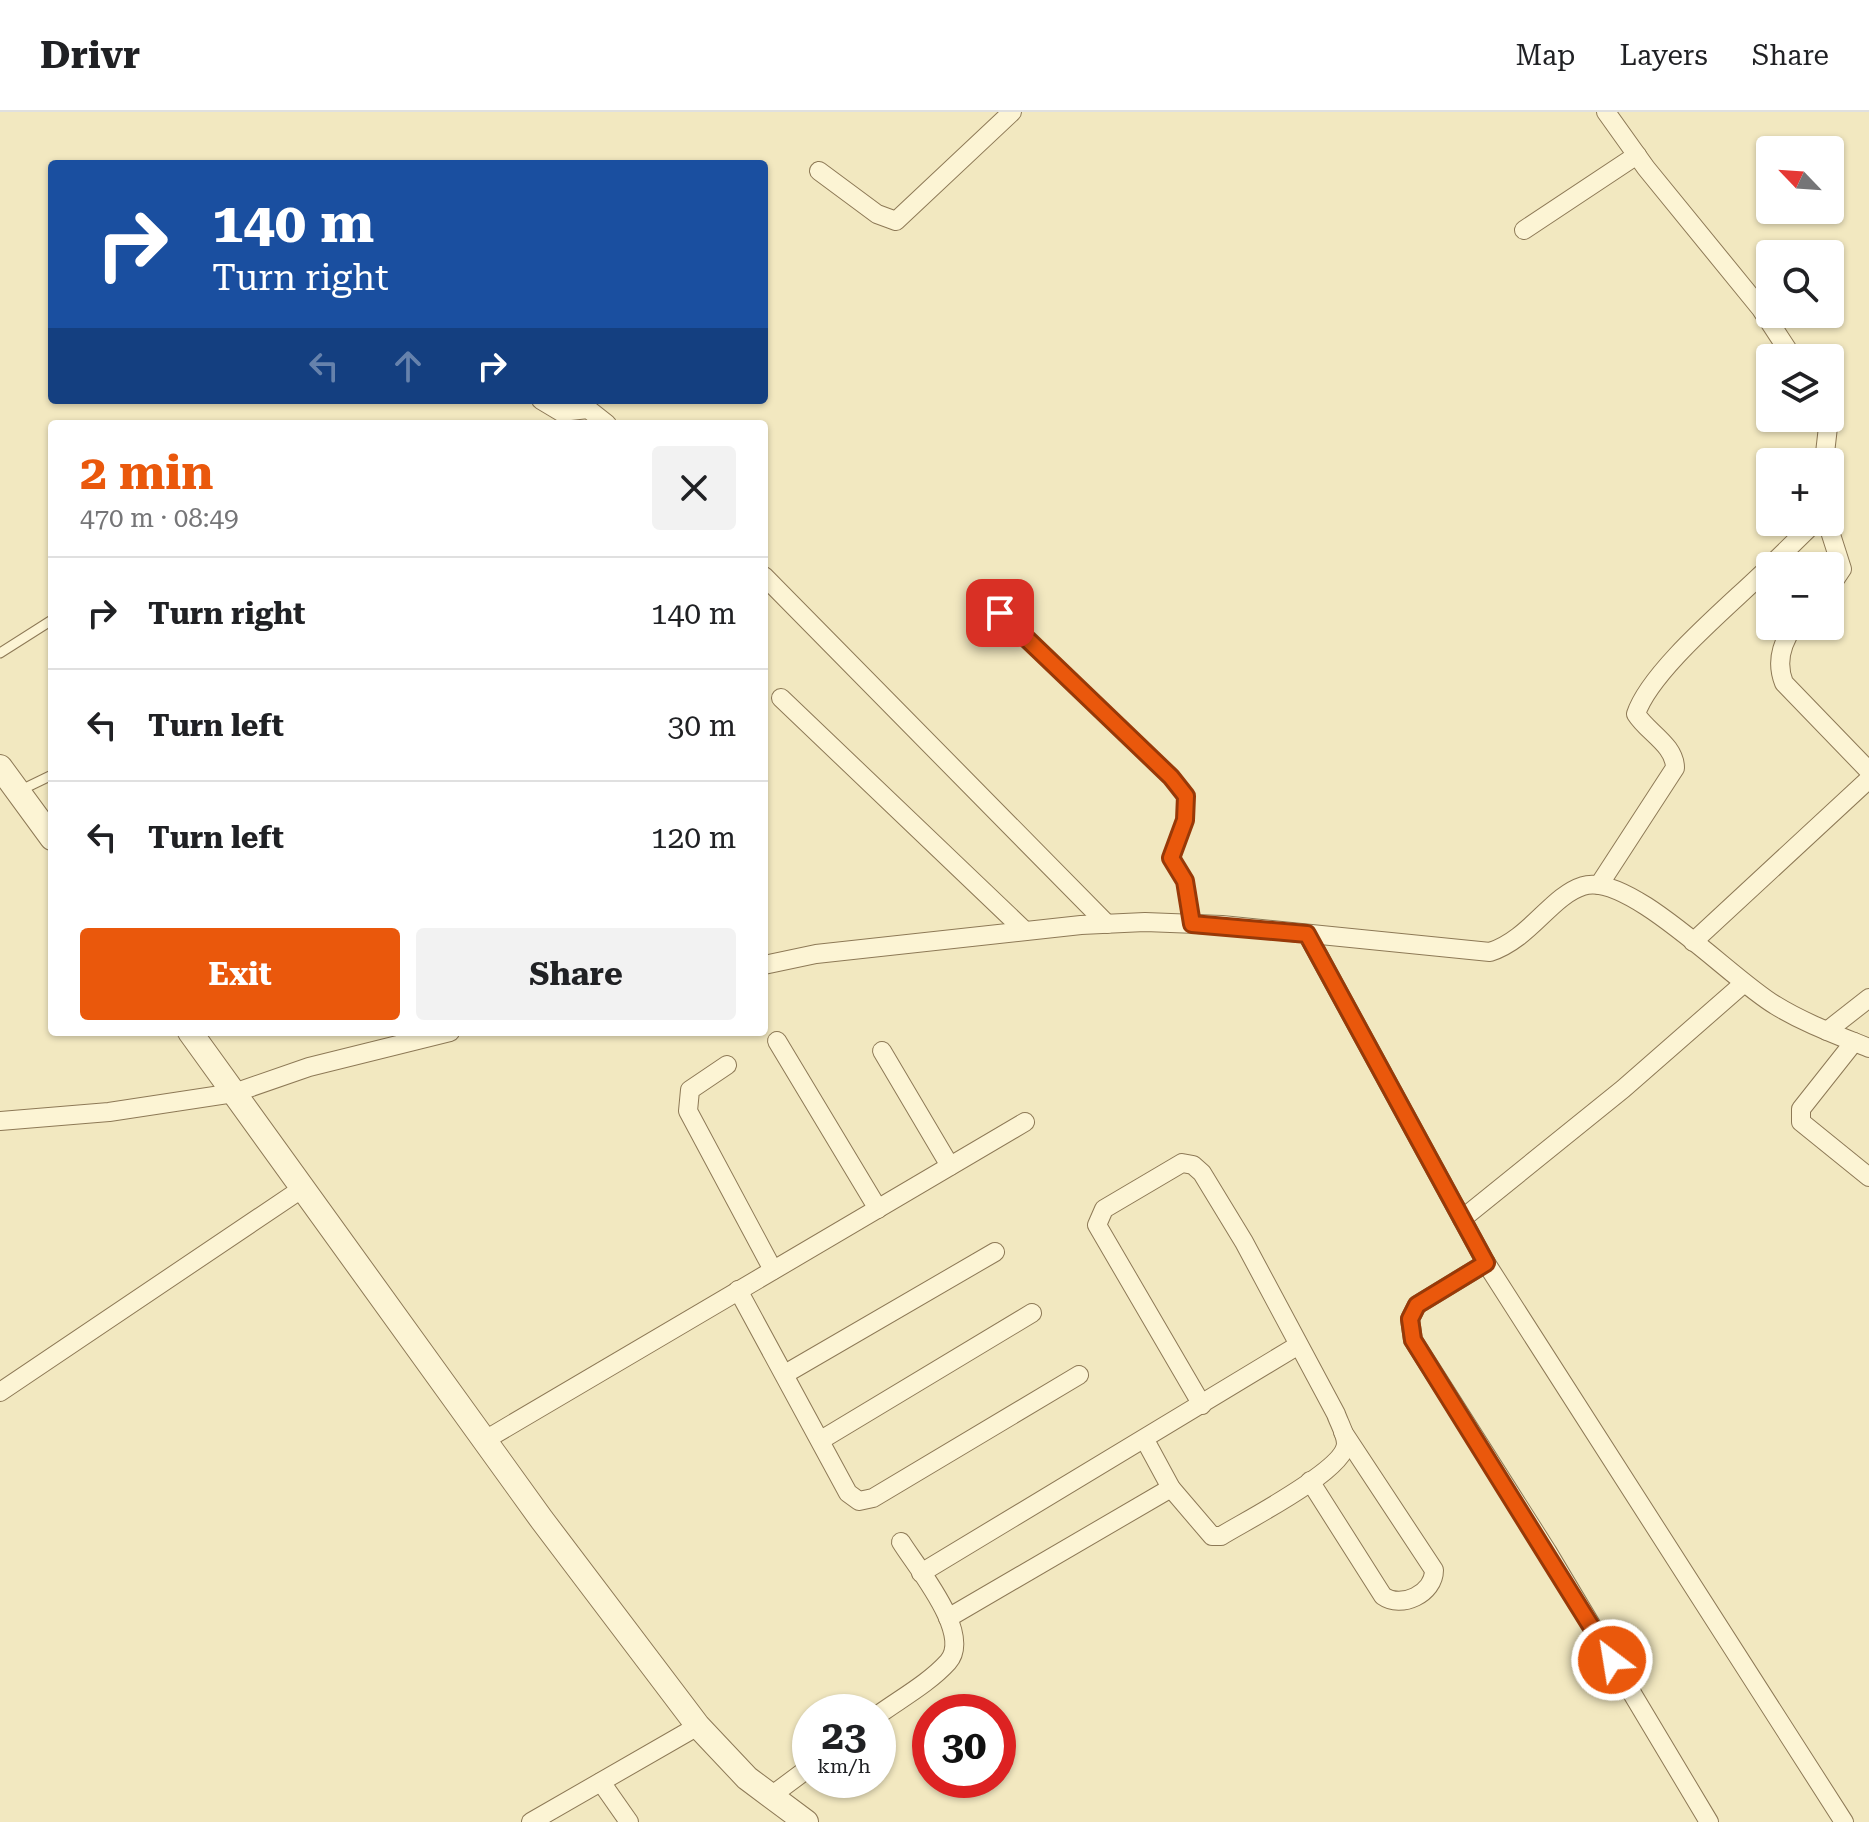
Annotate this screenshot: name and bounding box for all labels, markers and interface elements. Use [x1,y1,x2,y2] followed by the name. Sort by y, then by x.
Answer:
[40,33,140,77] text: Drivr
[1516,39,1575,72] text: Map
[1619,39,1708,72] text: Layers
[1752,39,1829,72] text: Share
[1756,136,1844,224] north arrow
[1756,136,1844,640] map controls
[212,190,374,256] text: 140 m
[80,192,184,296] icon: right
[1756,240,1844,328] button: search
[212,257,389,299] text: Turn right
[302,344,346,388] icon: left
[386,344,430,388] icon: ahead
[470,344,514,388] icon: right
[1756,344,1844,432] button: layers
[80,445,213,501] text: 2 min
[652,446,736,530] button: close
[1756,448,1844,536] button: +
[80,503,239,533] text: 470 m · 08:49
[1756,552,1844,640] button: −
[966,579,1034,647] pin
[80,591,124,635] icon: right
[978,591,1022,635] icon: arrive
[148,596,305,631] text: Turn right
[651,596,736,631] text: 140 m
[80,703,124,747] icon: left
[148,708,284,743] text: Turn left
[667,708,736,743] text: 30 m
[80,815,124,859] icon: left
[148,820,284,855] text: Turn left
[651,820,736,855] text: 120 m
[80,928,400,1020] button: Exit
[416,928,736,1020] button: Share
[1570,1618,1654,1702] position arrow
[912,1694,1016,1798] speed limit sign: 30
[822,1712,866,1759] text: 23
[817,1754,871,1778] text: km/h

